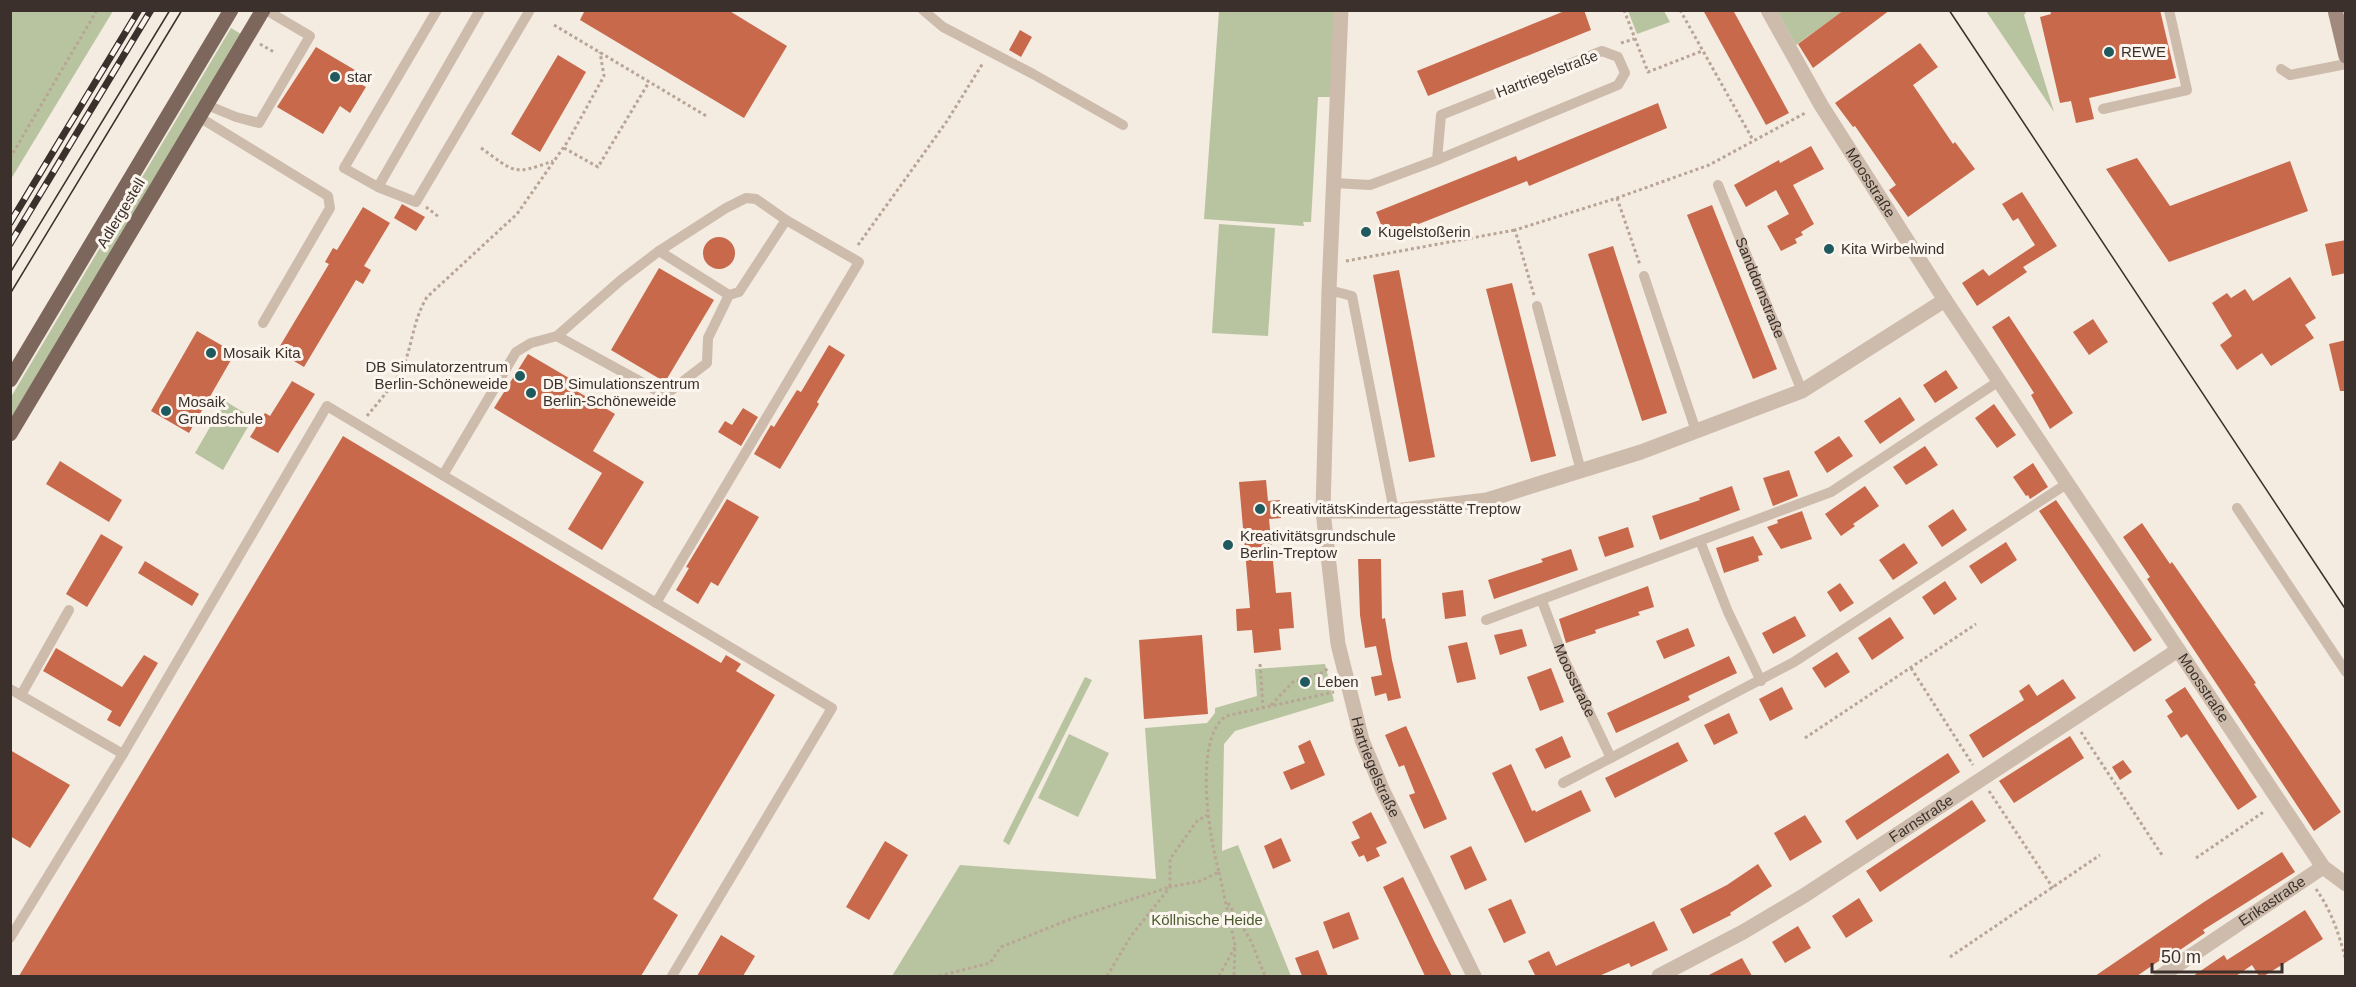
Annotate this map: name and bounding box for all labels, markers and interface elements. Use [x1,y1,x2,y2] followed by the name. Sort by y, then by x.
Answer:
[2121,43,2166,60] place label: REWE
[2102,45,2116,59] marker: REWE
[1494,46,1600,101] street label: Hartriegelstraße
[347,68,372,85] place label: star
[328,70,342,84] marker: star
[1842,145,1899,221] street label: Moosstraße
[93,175,148,251] street label: Adlergestell
[1378,223,1471,240] place label: Kugelstoßerin
[1359,225,1373,239] marker: Kugelstoßerin
[1732,235,1789,341] street label: Sanddornstraße
[1841,240,1944,257] place label: Kita Wirbelwind
[1822,242,1836,256] marker: Kita Wirbelwind
[223,344,301,361] place label: Mosaik Kita
[204,346,218,360] marker: Mosaik Kita
[365,358,508,392] place label: DB Simulatorzentrum Berlin-Schöneweide
[513,369,527,383] marker: DB Simulatorzentrum Berlin-Schöneweide
[543,375,700,409] place label: DB Simulationszentrum Berlin-Schöneweide
[524,386,538,400] marker: DB Simulationszentrum Berlin-Schöneweide
[178,393,263,427] place label: Mosaik Grundschule
[159,404,173,418] marker: Mosaik Grundschule
[1272,500,1521,517] place label: KreativitätsKindertagesstätte Treptow
[1253,502,1267,516] marker: KreativitätsKindertagesstätte Treptow
[1240,527,1396,561] place label: Kreativitätsgrundschule Berlin-Treptow
[1221,538,1235,552] marker: Kreativitätsgrundschule Berlin-Treptow
[1551,641,1599,720] street label: Moosstraße
[2175,650,2233,725] street label: Moosstraße
[1317,673,1359,690] place label: Leben
[1298,675,1312,689] marker: Leben
[1348,715,1404,820] street label: Hartriegelstraße
[1886,791,1956,846] street label: Farnstraße
[2235,872,2308,929] street label: Erikastraße
[1151,911,1263,928] park label: Köllnische Heide
[2152,936,2282,974] scale bar
[2161,947,2201,967] text: 50 m

